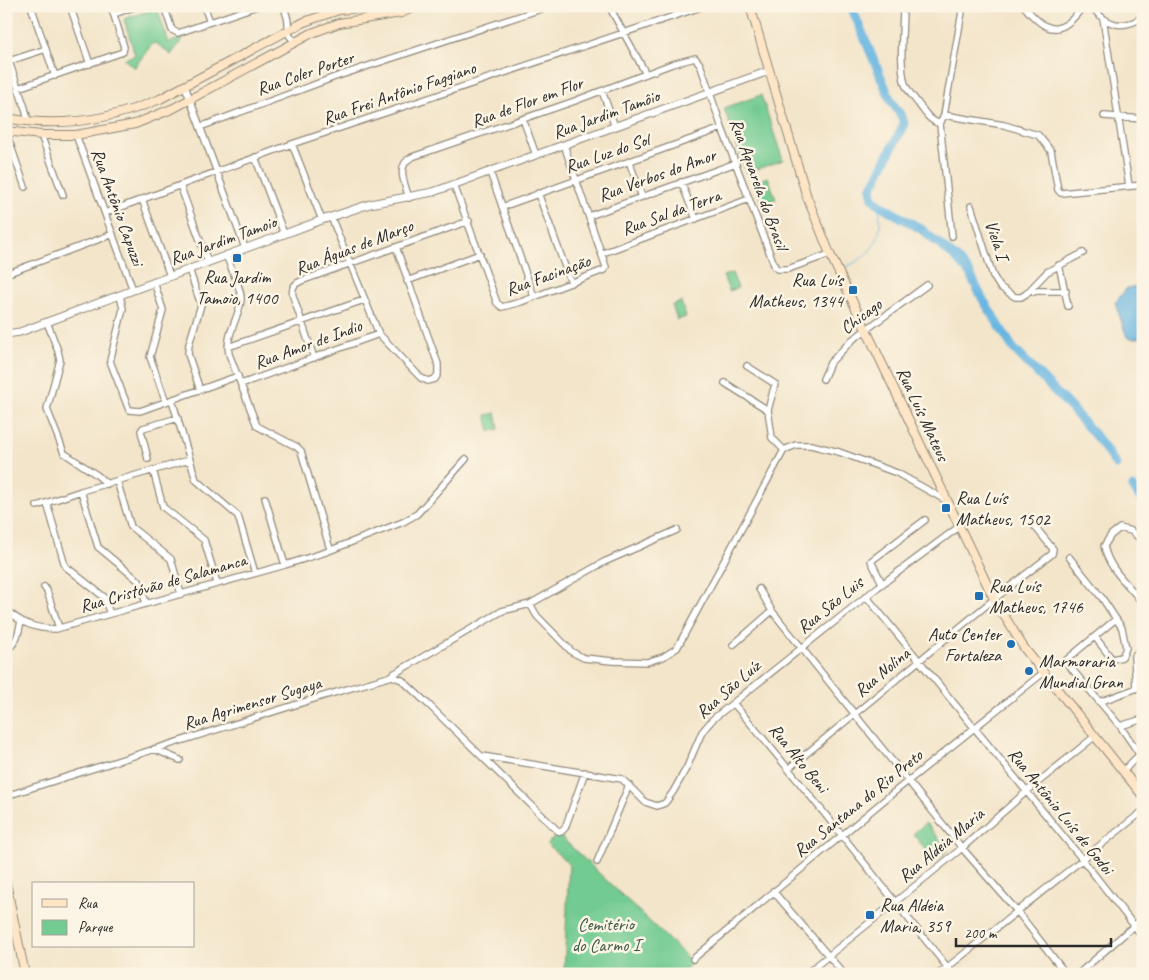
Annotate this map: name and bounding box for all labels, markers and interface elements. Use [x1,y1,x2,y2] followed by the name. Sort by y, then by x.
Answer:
[254,46,358,100] street label: Rua Coler Porter
[320,56,480,129] street label: Rua Frei Antônio Faggiano
[468,71,587,132] street label: Rua de Flor em Flor
[550,84,664,143] street label: Rua Jardim Tamôio
[725,115,794,255] street label: Rua Aquarela do Brasil
[562,127,655,178] street label: Rua Luz do Sol
[595,143,720,206] street label: Rua Verbos do Amor
[87,146,150,271] street label: Rua Antônio Capuzzi
[619,183,725,240] street label: Rua Sal da Terra
[167,210,281,269] street label: Rua Jardim Tamoio
[292,214,418,280] street label: Rua Águas de Março
[980,218,1015,266] street label: Viela I
[503,249,595,300] street label: Rua Facinação
[231,252,243,264] marker: Rua Jardim Tamoio, 1400
[197,266,279,309] place label: Rua Jardim Tamoio, 1400
[749,269,845,312] place label: Rua Luís Matheus, 1344
[847,284,859,296] marker: Rua Luís Matheus, 1344
[836,292,887,339] street label: Chicago
[251,314,366,374] street label: Rua Amor de Indio
[892,364,955,466] street label: Rua Luís Mateus
[956,487,1052,530] place label: Rua Luís Matheus, 1502
[940,502,952,514] marker: Rua Luís Matheus, 1502
[77,548,250,617] street label: Rua Cristóvão de Salamanca
[793,571,869,638] street label: Rua São Luis
[989,575,1084,618] place label: Rua Luís Matheus, 1746
[973,590,985,602] marker: Rua Luís Matheus, 1746
[928,623,1004,666] place label: Auto Center Fortaleza
[1005,638,1017,650] marker: Auto Center Fortaleza
[850,641,916,702] street label: Rua Nolina
[1039,650,1124,693] place label: Marmoraria Mundial Gran
[691,654,766,723] street label: Rua São Luíz
[1023,665,1035,677] marker: Marmoraria Mundial Gran
[180,671,325,734] street label: Rua Agrimensor Sugaya
[764,719,835,799] street label: Rua Alto Beni
[789,743,928,862] street label: Rua Santana do Rio Preto
[1003,743,1120,881] street label: Rua Antônio Luís de Godoi
[894,802,990,887] street label: Rua Aldeia Maria
[32,882,195,948] legend
[78,894,98,913] text: Rua
[880,894,952,937] place label: Rua Aldeia Maria, 359
[864,909,876,921] marker: Rua Aldeia Maria, 359
[572,913,644,956] park label: Cemitério do Carmo I
[956,915,1112,947] scale bar
[78,918,114,937] text: Parque
[964,924,998,943] text: 200 m

